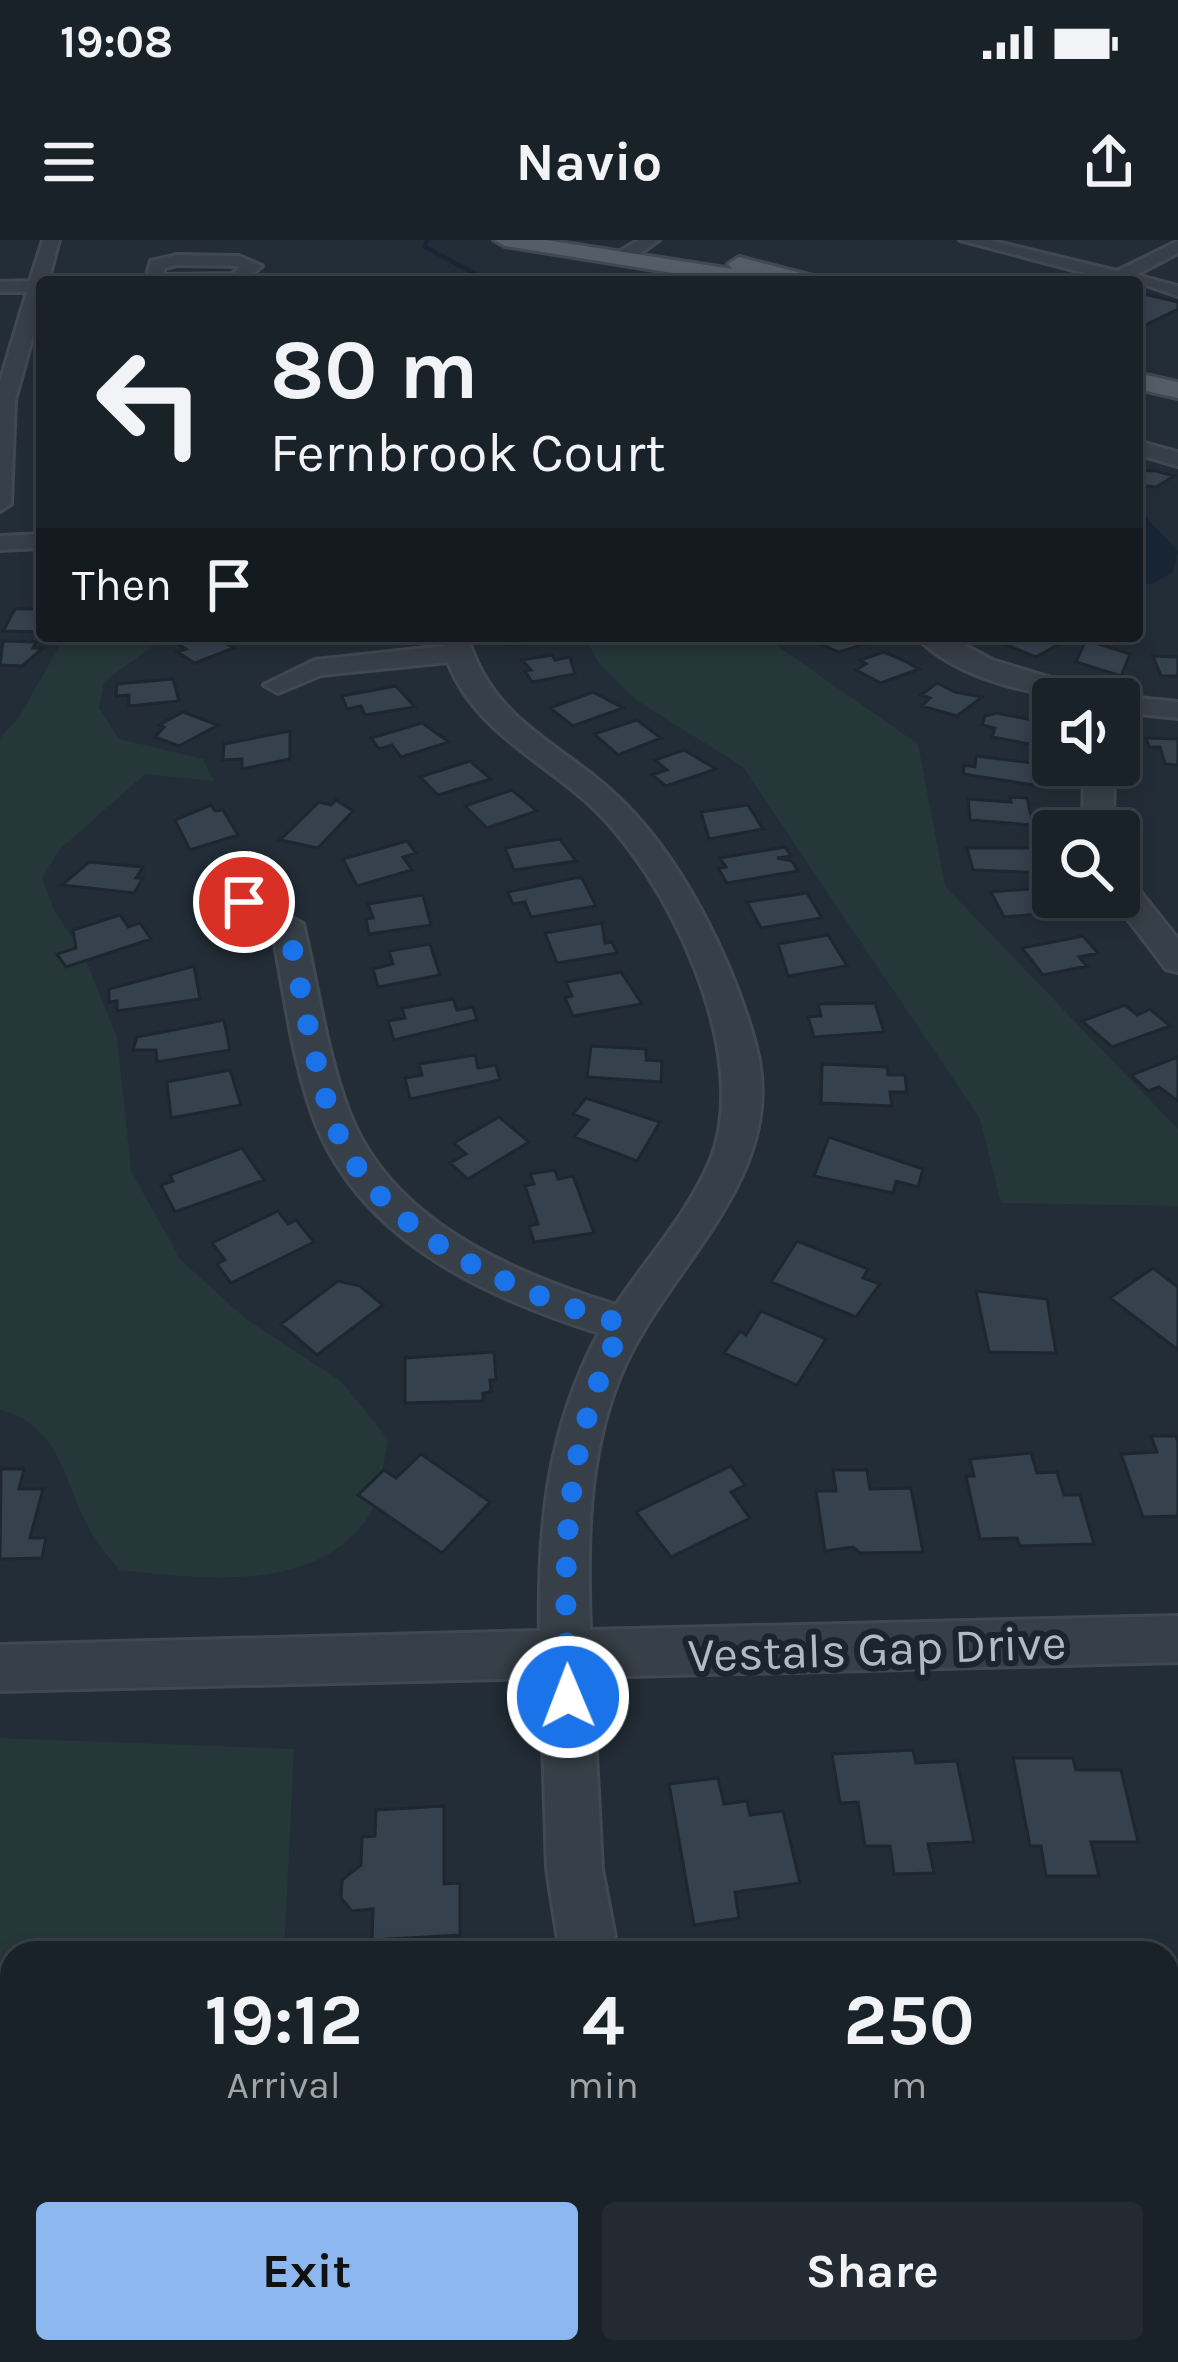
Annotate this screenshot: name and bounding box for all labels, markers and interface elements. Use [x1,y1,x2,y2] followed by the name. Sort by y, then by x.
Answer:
[60,16,173,68] text: 19:08
[36,129,102,195] icon: menu
[1076,129,1142,195] icon: share
[516,130,662,194] text: Navio
[270,321,478,419] text: 80 m
[72,324,228,480] icon: left
[270,421,666,485] text: Fernbrook Court
[196,552,262,618] icon: arrive
[72,559,172,611] text: Then
[1032,678,1140,918] map controls
[1032,678,1140,786] button: sound
[1032,810,1140,918] button: search
[193,851,295,953] pin
[211,869,277,935] icon: arrive
[687,1614,1067,1684] street label: Vestals Gap Drive
[505,1634,631,1760] position arrow
[205,1978,363,2062] text: 19:12
[582,1978,625,2062] text: 4
[843,1978,974,2062] text: 250
[227,2062,341,2108] text: Arrival
[567,2062,639,2108] text: min
[891,2062,927,2108] text: m
[36,2202,578,2340] button: Exit
[602,2202,1143,2340] button: Share

